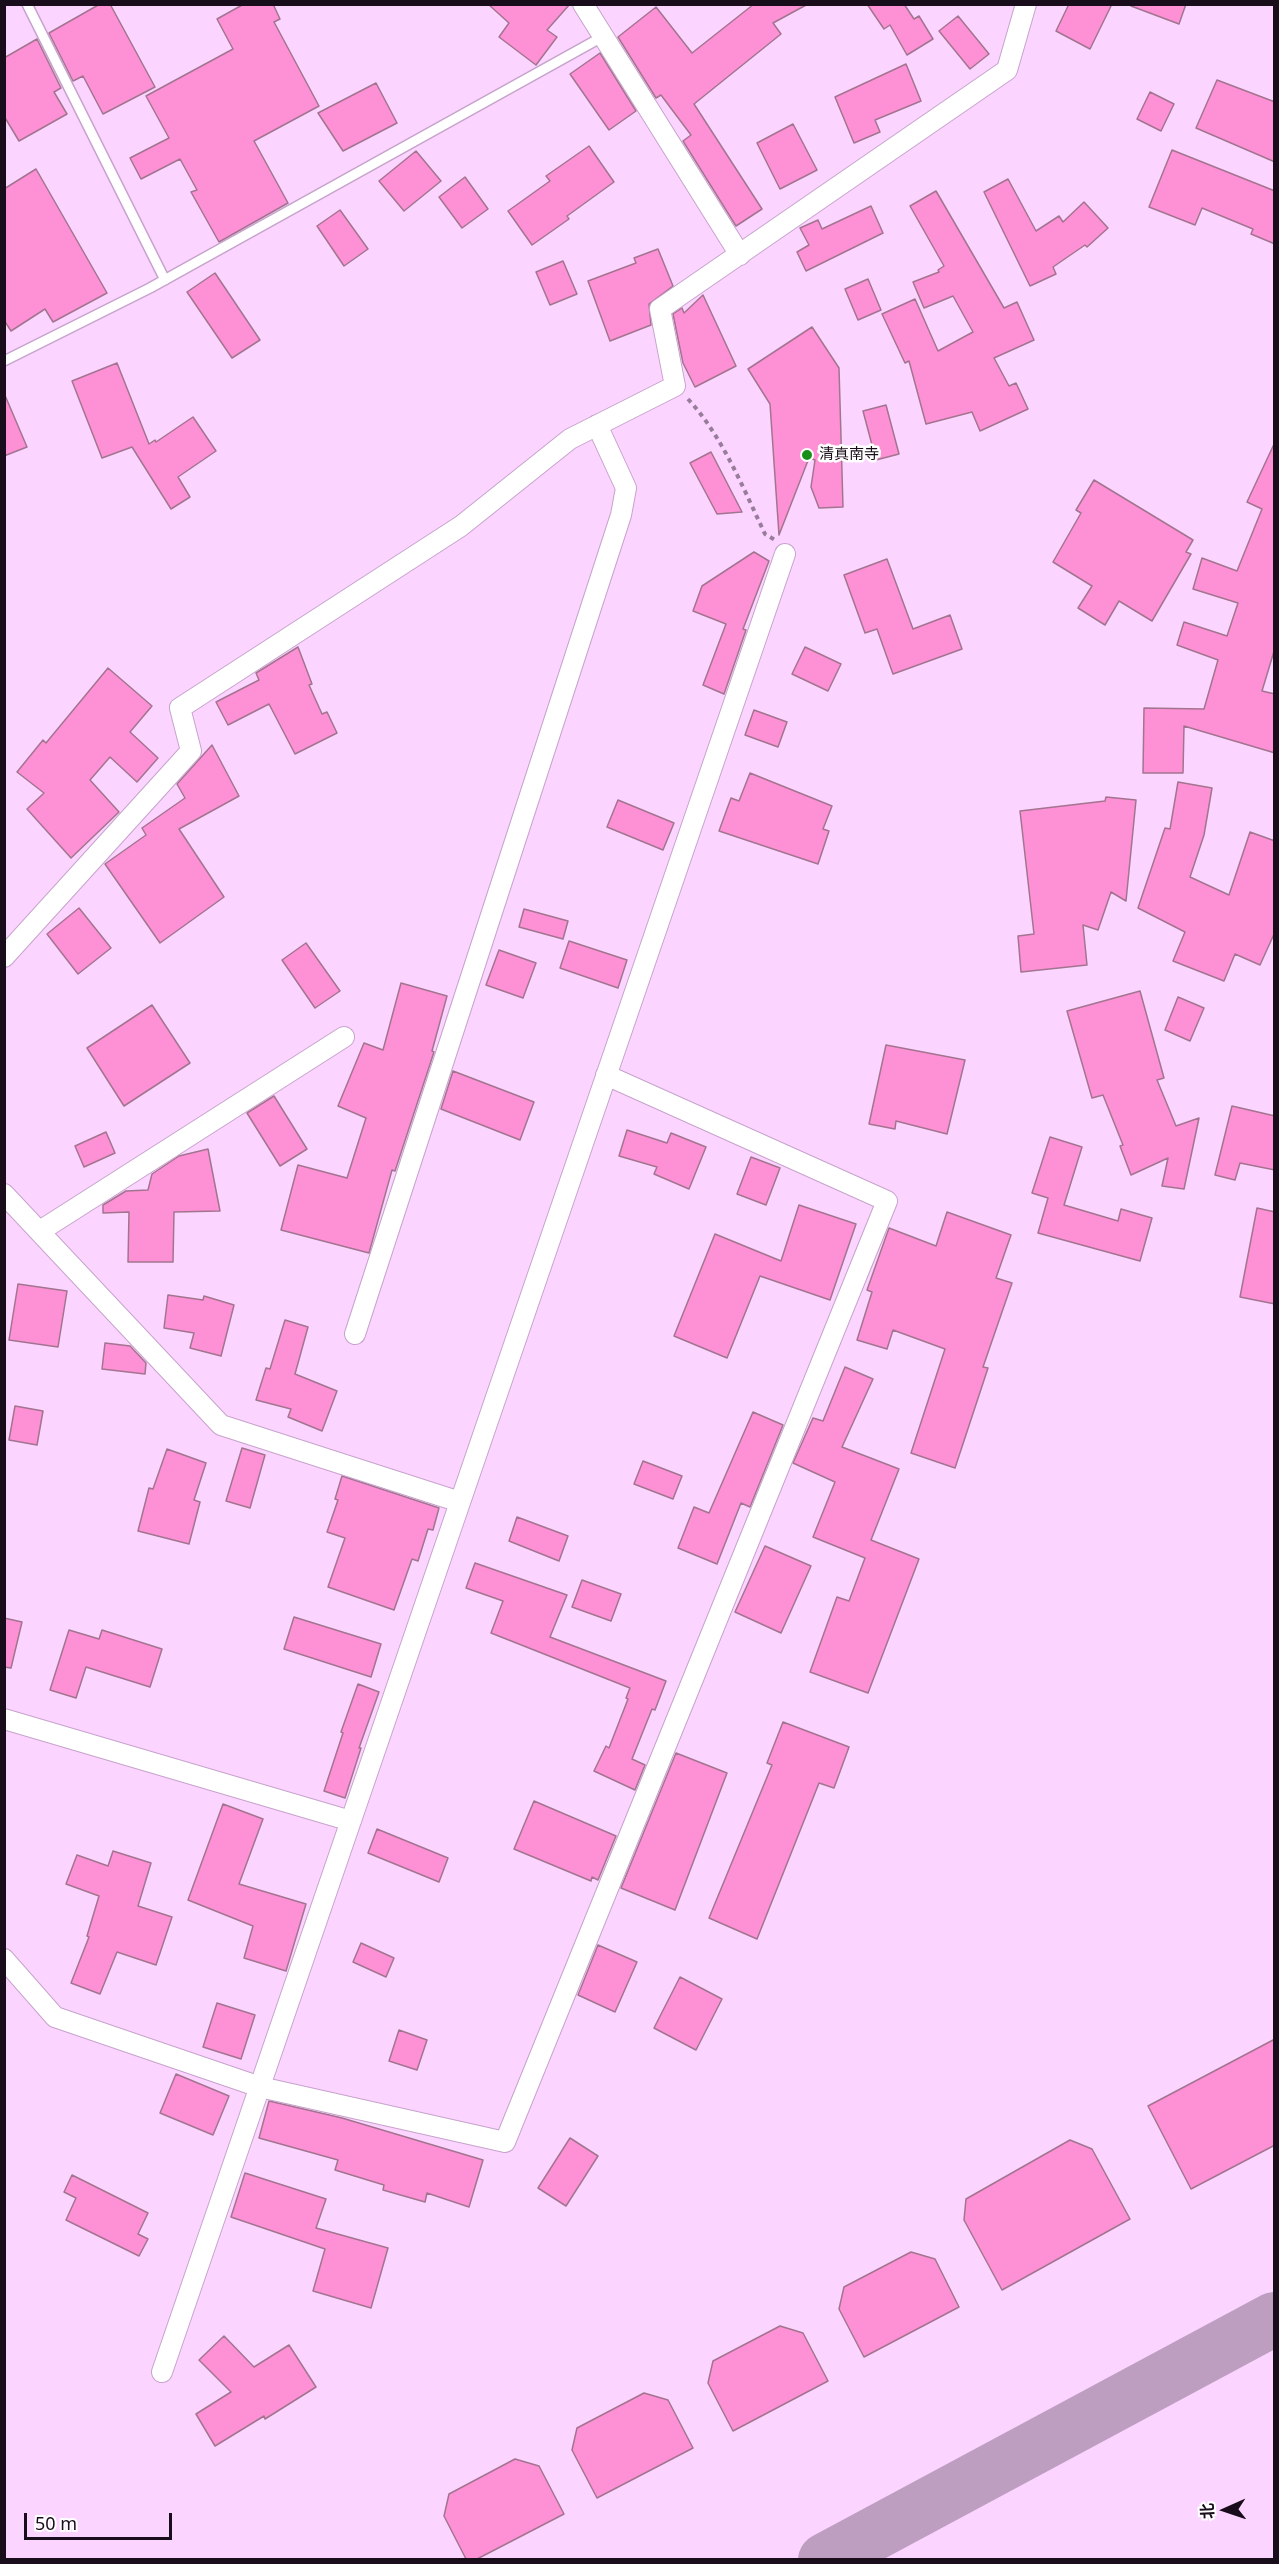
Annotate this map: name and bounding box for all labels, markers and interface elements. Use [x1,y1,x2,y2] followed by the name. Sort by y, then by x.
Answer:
[819,446,879,464] place label: 清真南寺
[800,448,814,462] marker: 清真南寺
[1195,2480,1255,2540] north arrow
[27,2501,176,2539] scale bar
[1196,2502,1218,2520] text: 北
[35,2511,77,2535] text: 50 m

